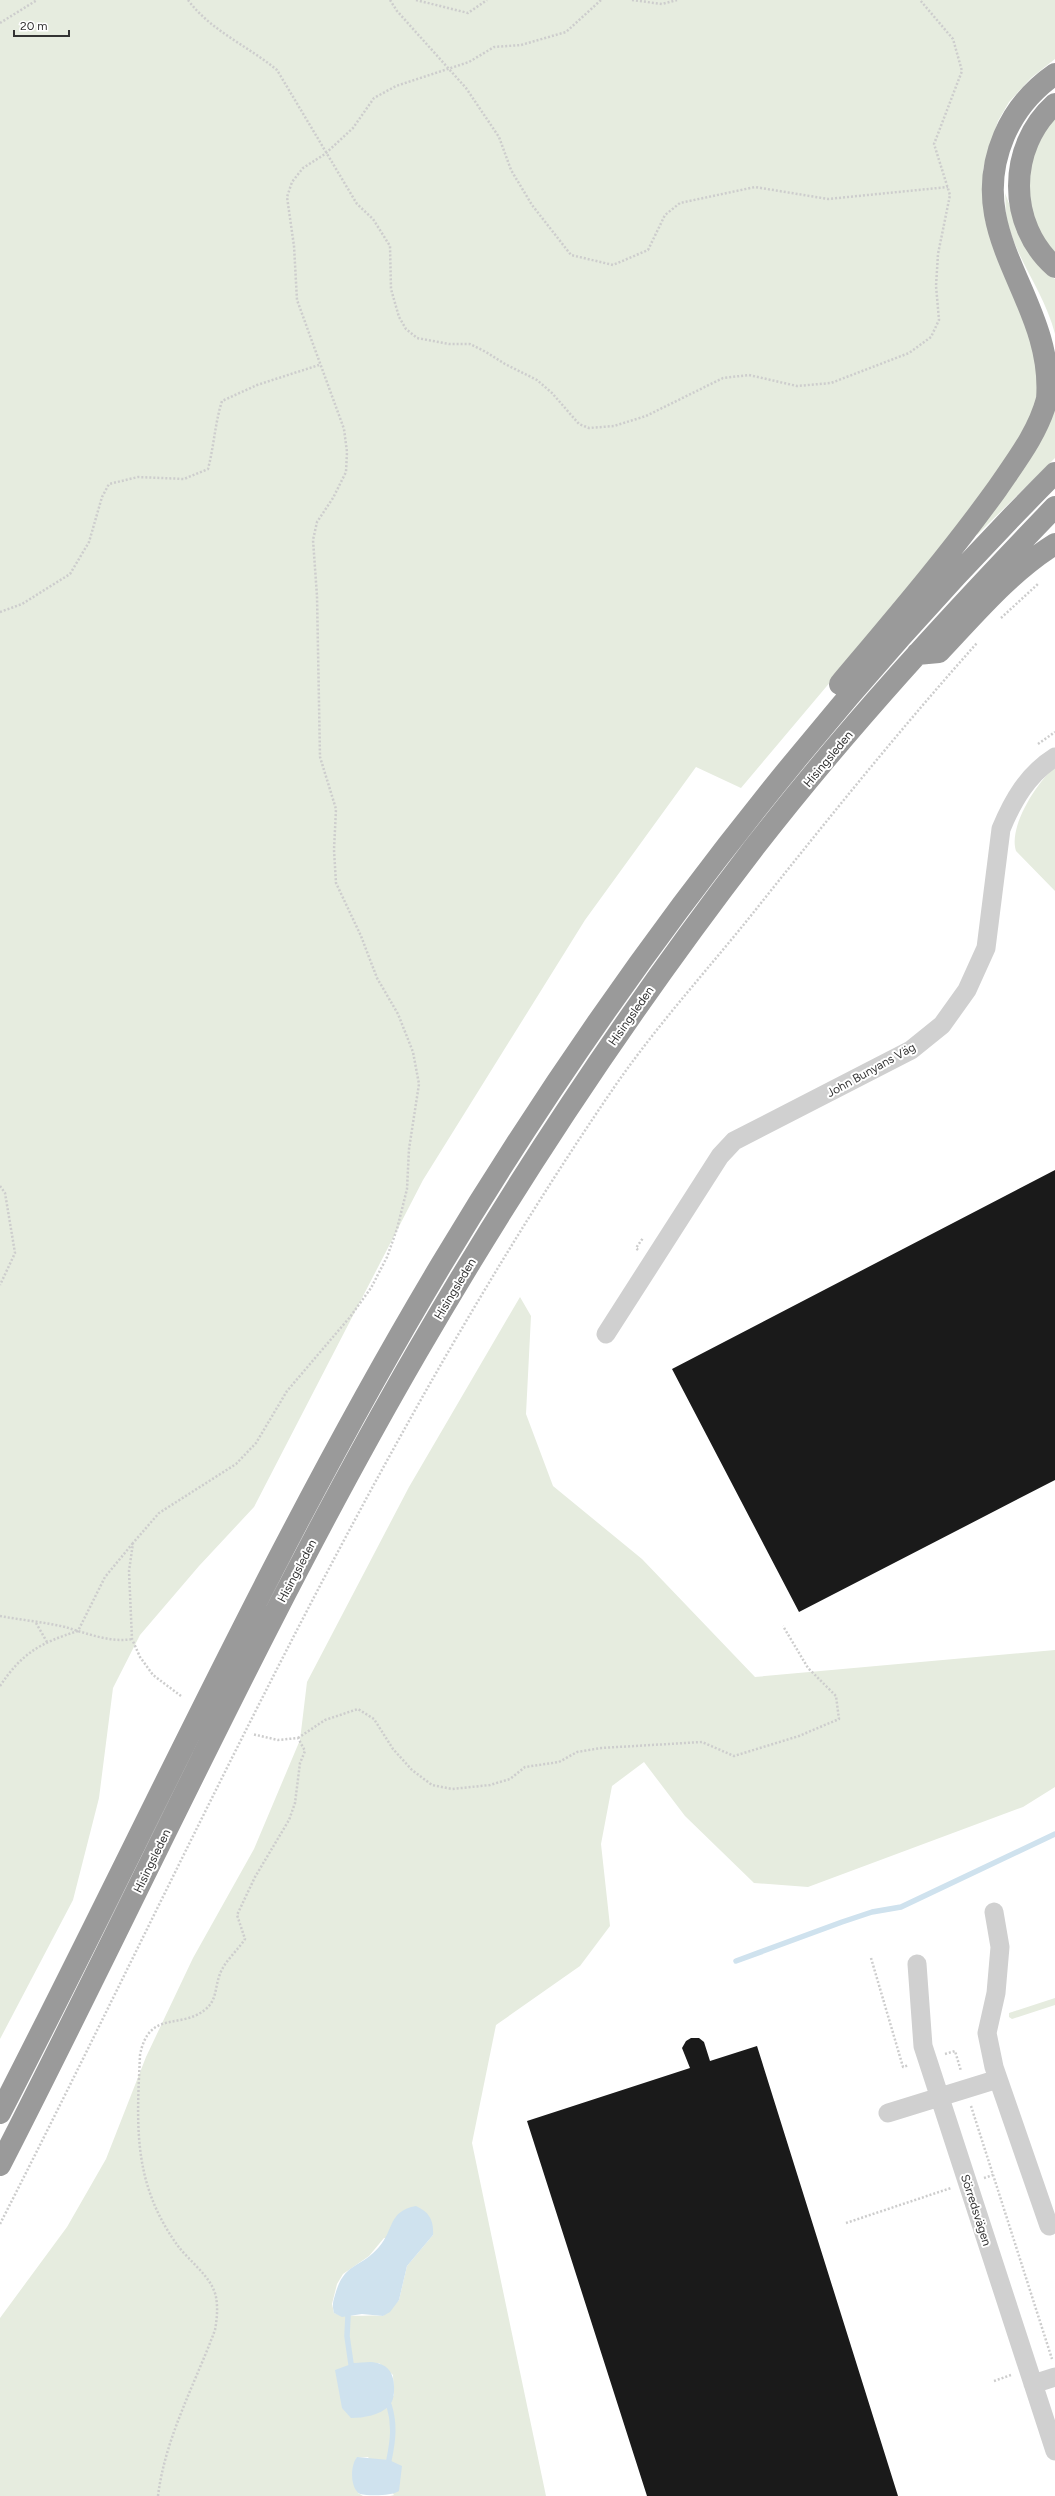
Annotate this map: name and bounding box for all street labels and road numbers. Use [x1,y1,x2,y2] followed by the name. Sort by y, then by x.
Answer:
[800,728,856,790] street label: Hisingsleden
[605,983,657,1048] street label: Hisingsleden
[824,1040,918,1100] street label: John Bunyans Väg
[431,1256,479,1322] street label: Hisingsleden
[275,1537,320,1605] street label: Hisingsleden
[131,1827,174,1895] street label: Hisingsleden
[958,2173,994,2248] street label: Sörredsvägen

